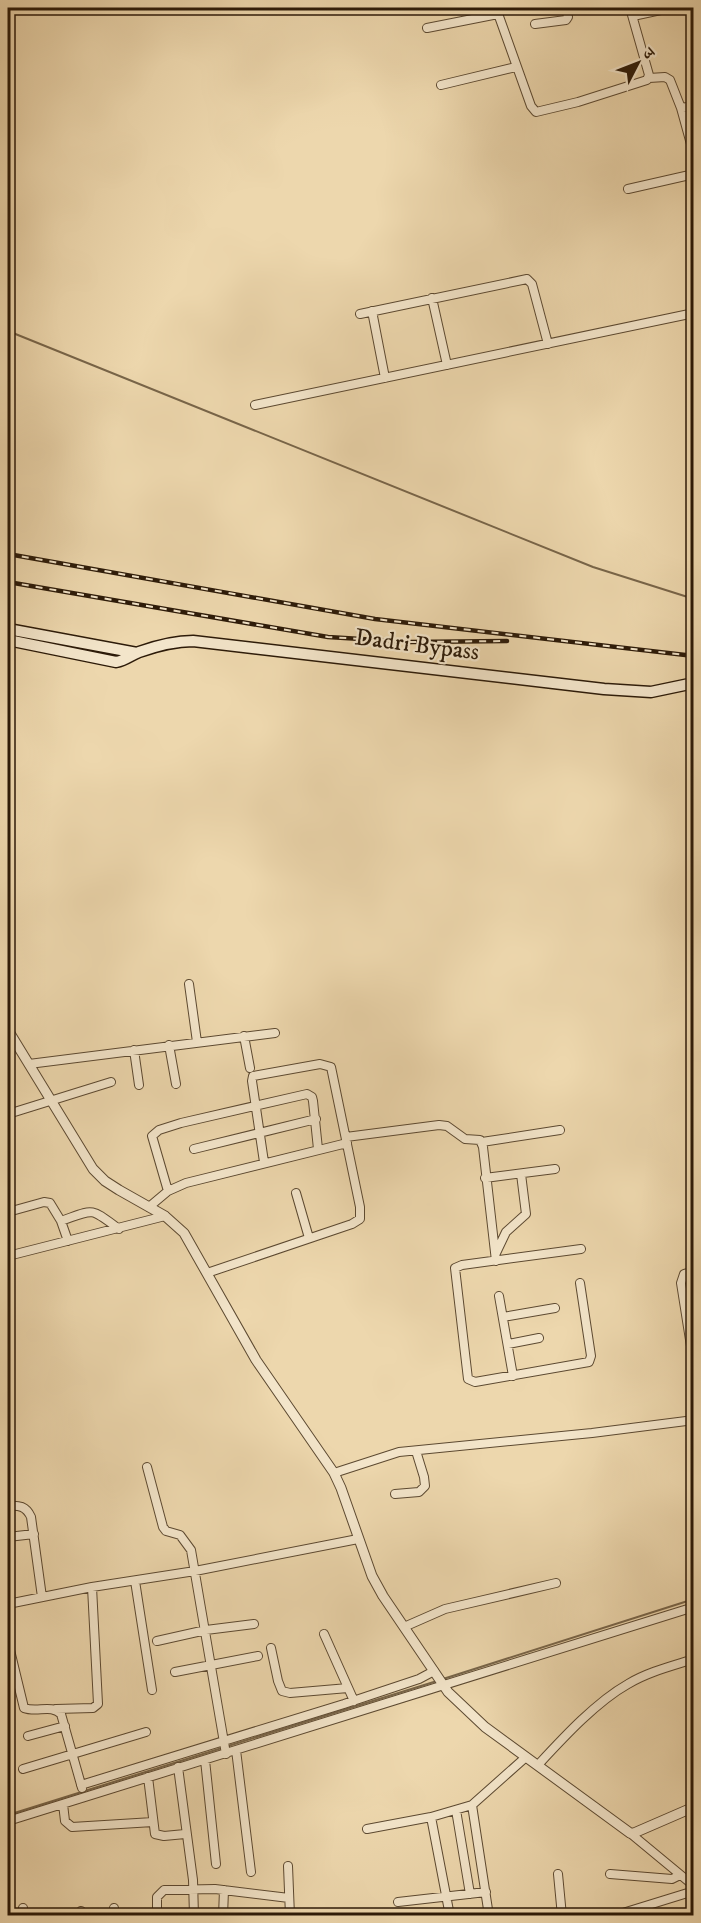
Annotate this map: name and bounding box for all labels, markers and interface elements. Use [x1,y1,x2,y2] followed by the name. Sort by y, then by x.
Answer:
[608,33,668,93] north arrow
[638,43,660,65] text: उ
[353,622,481,668] street label: Dadri Bypass

